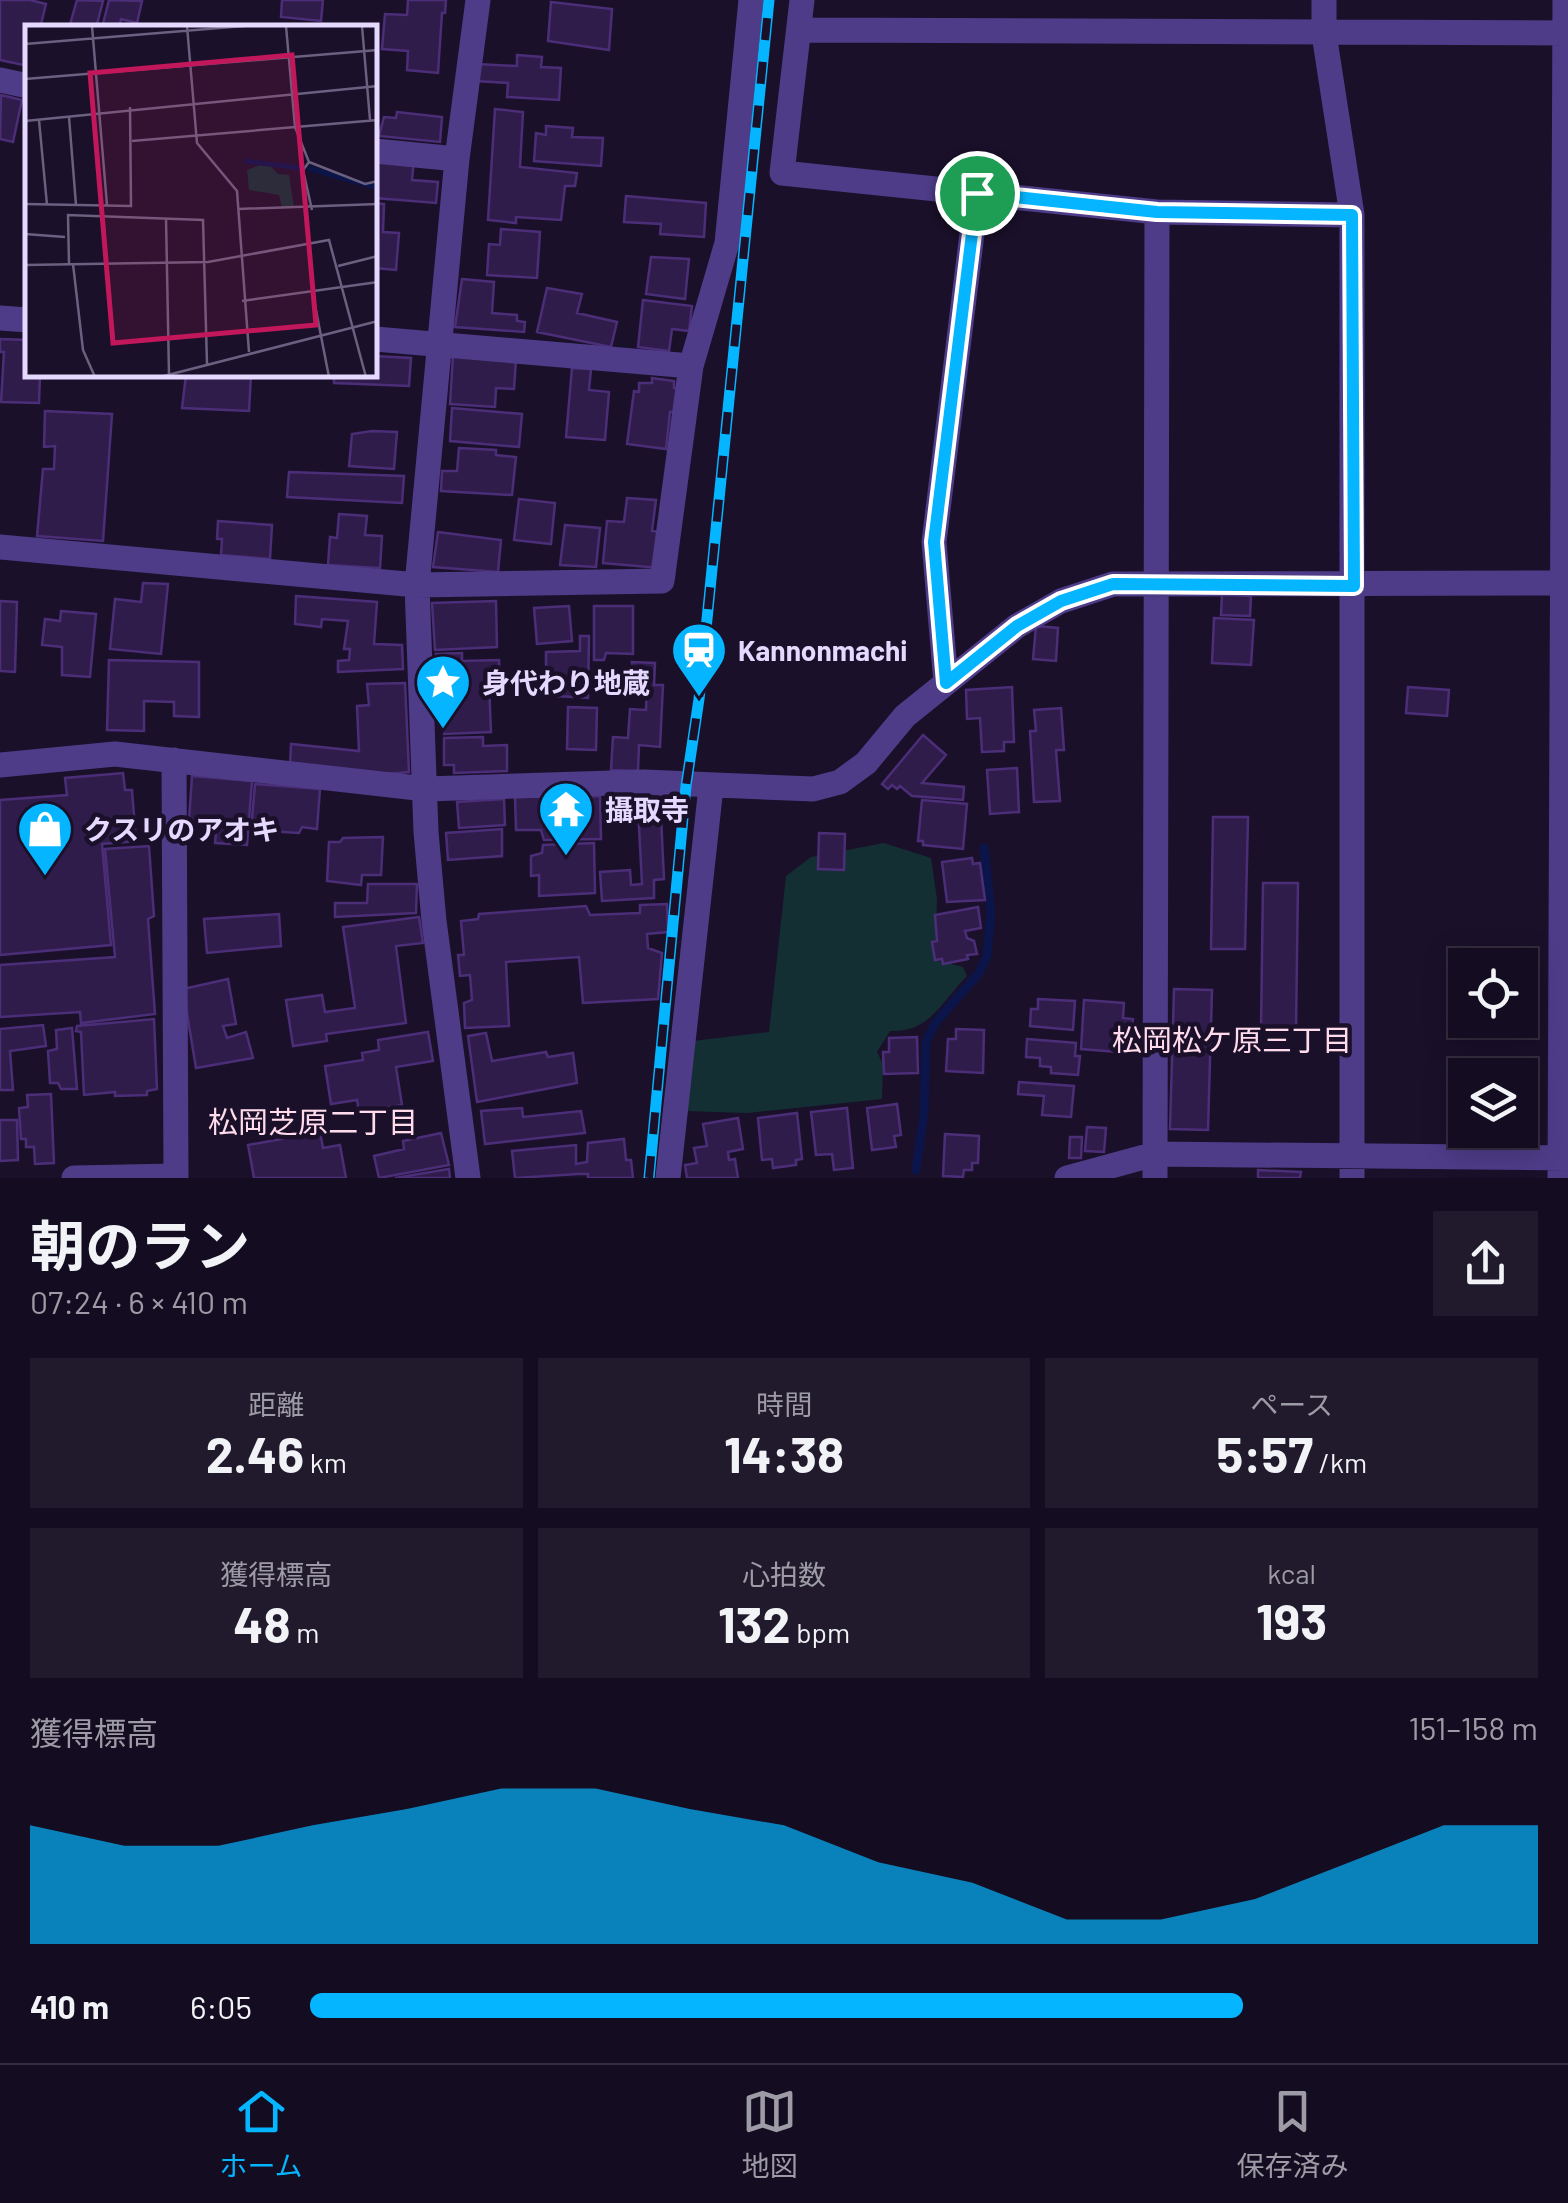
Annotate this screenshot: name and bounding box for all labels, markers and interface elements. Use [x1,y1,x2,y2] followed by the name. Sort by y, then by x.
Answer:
[25,25,378,378] inset map
[935,151,1020,236] pin
[950,166,1005,221] icon: arrive
[669,620,729,699] station icon: Kannonmachi
[738,633,907,667] place label: Kannonmachi
[413,652,473,731] place icon: 身代わり地蔵
[482,665,650,699] place label: 身代わり地蔵
[536,779,596,858] temple icon: 攝取寺
[605,792,689,826] place label: 攝取寺
[15,799,75,878] shop icon: クスリのアオキ
[84,812,279,846] place label: クスリのアオキ
[1448,948,1538,1148] map controls
[1448,948,1538,1038] button: locate
[1112,1021,1352,1057] district label: 松岡松ケ原三丁目
[1448,1058,1538,1148] button: layers
[208,1103,418,1139] district label: 松岡芝原二丁目
[30,1211,250,1277] text: 朝のラン
[1433,1211,1538,1316] button: share
[30,1282,248,1320] text: 07:24 · 6 × 410 m
[248,1387,304,1421] text: 距離
[756,1387,812,1421] text: 時間
[1250,1387,1333,1421] text: ペース
[206,1423,304,1483] text: 2.46
[724,1423,844,1483] text: 14:38
[1216,1423,1313,1483] text: 5:57
[304,1445,347,1479] text: km
[1313,1445,1367,1479] text: /km
[1267,1556,1316,1590] text: kcal
[220,1557,332,1591] text: 獲得標高
[742,1557,826,1591] text: 心拍数
[1256,1590,1327,1650] text: 193
[233,1593,291,1653] text: 48
[718,1593,791,1653] text: 132
[291,1615,319,1649] text: m
[791,1615,850,1649] text: bpm
[1408,1708,1538,1746] text: 151–158 m
[30,1713,158,1751] text: 獲得標高
[30,1987,109,2025] text: 410 m
[190,1987,252,2025] text: 6:05
[219,2084,303,2184] tab: ホーム
[742,2084,798,2184] tab: 地図
[1236,2084,1349,2184] tab: 保存済み

